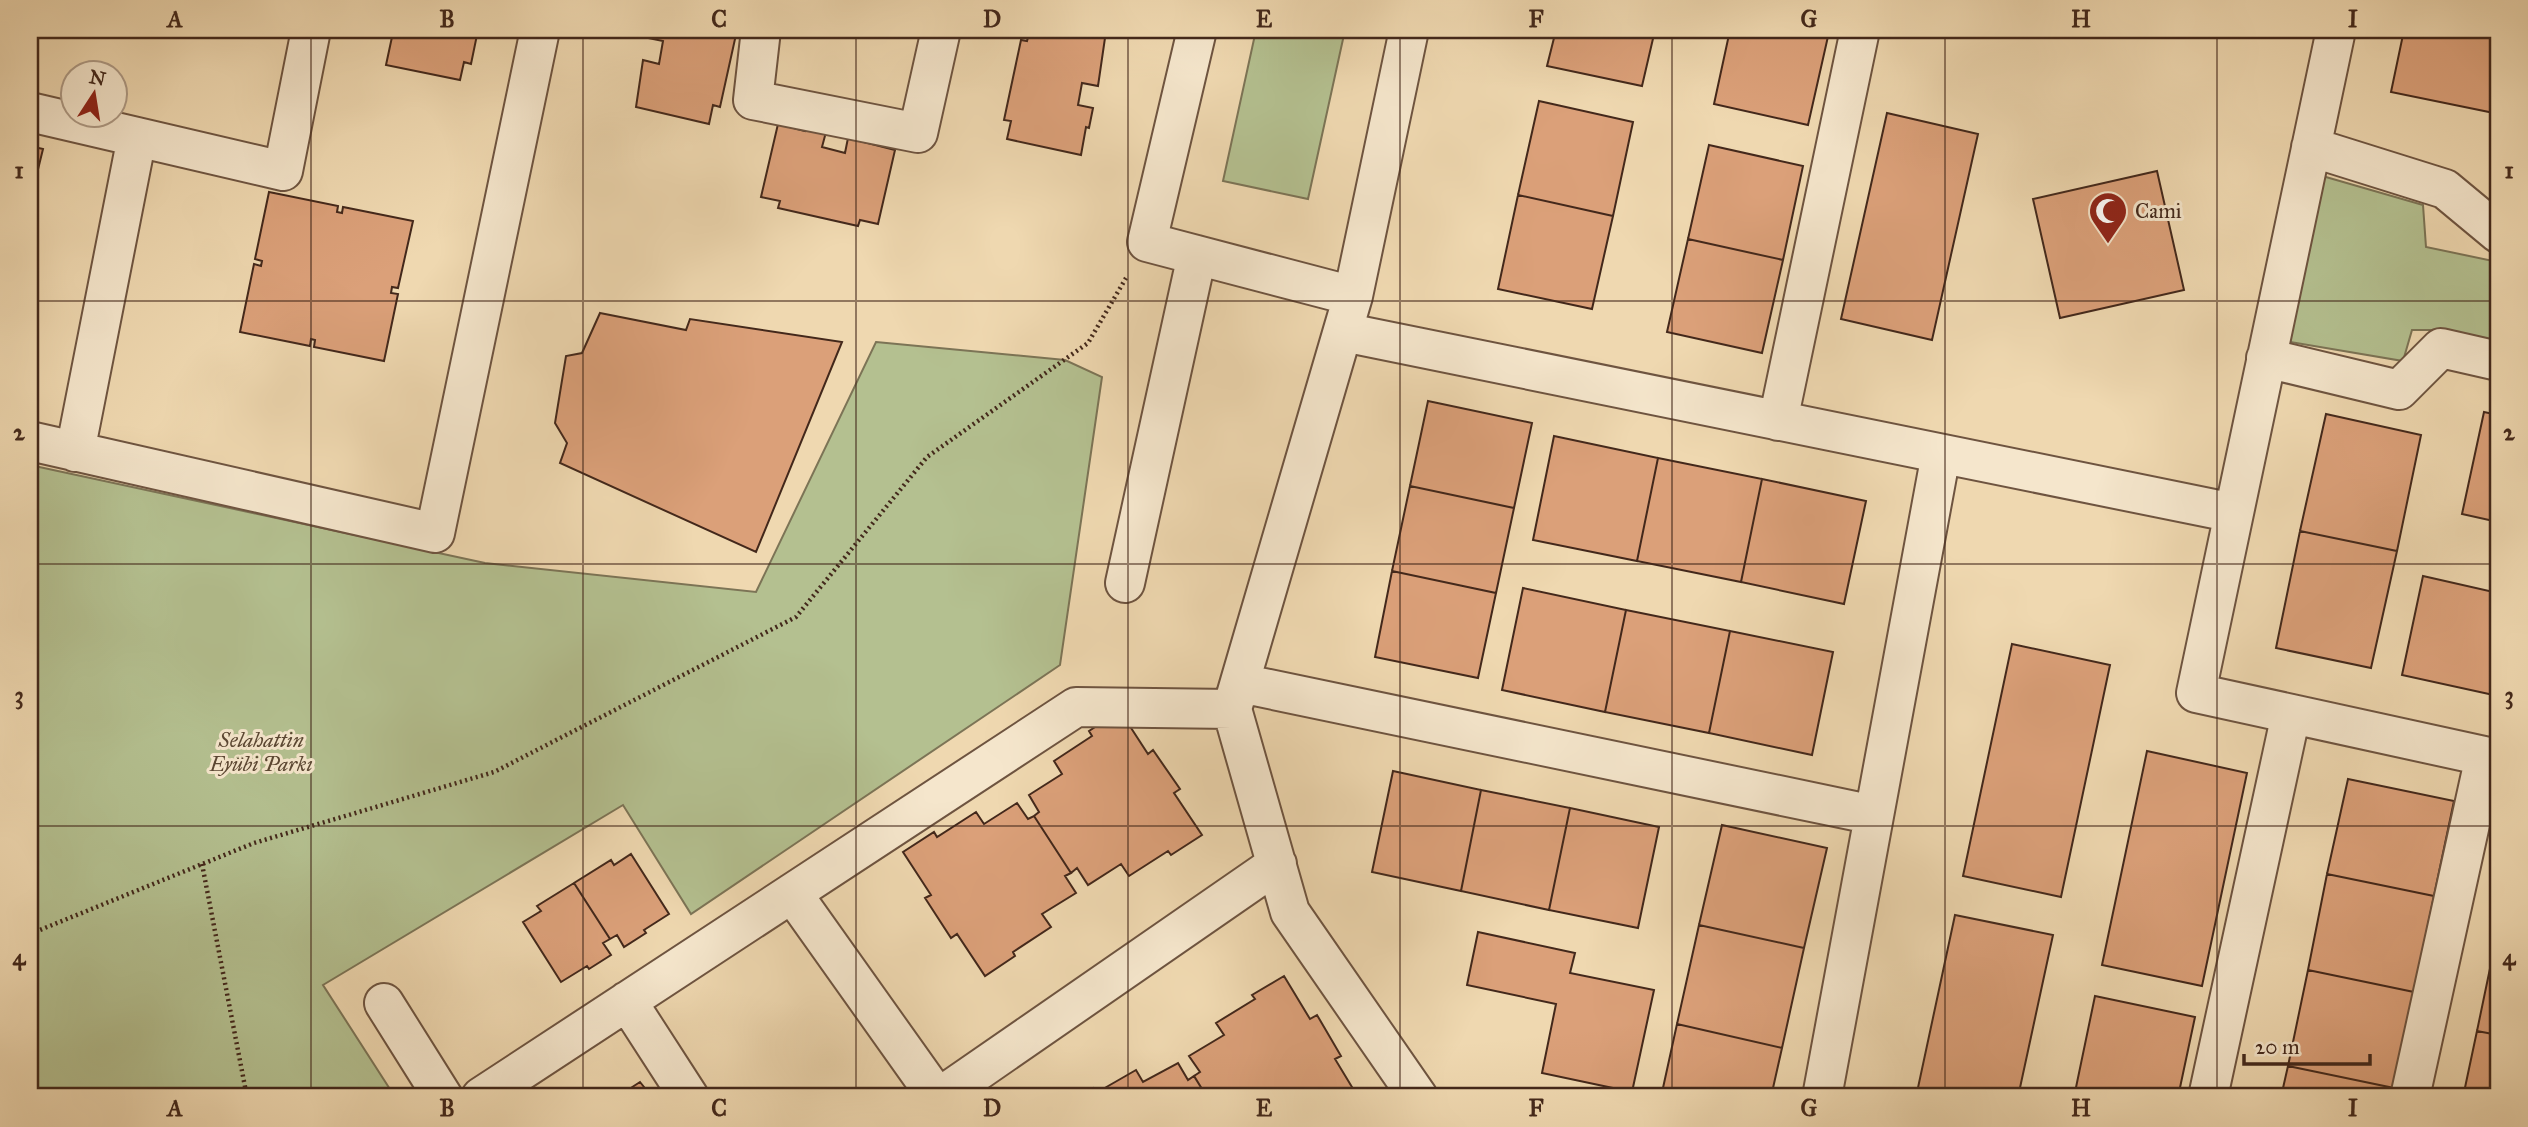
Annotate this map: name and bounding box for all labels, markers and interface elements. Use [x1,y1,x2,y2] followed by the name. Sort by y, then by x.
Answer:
[165,5,183,33] text: A
[439,5,455,33] text: B
[711,5,727,33] text: C
[983,5,1001,33] text: D
[1256,5,1273,33] text: E
[1528,5,1544,33] text: F
[1801,5,1818,33] text: G
[2071,5,2091,33] text: H
[2348,5,2358,33] text: I
[60,60,130,130] north arrow
[87,65,108,91] text: N
[14,156,24,184] text: 1
[2504,156,2514,184] text: 1
[2087,190,2129,245] mosque icon: Cami
[2135,198,2182,224] place label: Cami
[13,418,25,446] text: 2
[2503,418,2515,446] text: 2
[14,681,24,710] text: 3
[2504,681,2514,710] text: 3
[208,727,313,777] park label: Selahattin Eyübi Parkı
[13,943,27,971] text: 4
[2503,943,2517,971] text: 4
[2244,1022,2370,1066] scale bar
[2255,1034,2300,1060] text: 20 m
[165,1094,183,1122] text: A
[439,1094,455,1122] text: B
[711,1094,727,1122] text: C
[983,1094,1001,1122] text: D
[1256,1094,1273,1122] text: E
[1528,1094,1544,1122] text: F
[1801,1094,1818,1122] text: G
[2071,1094,2091,1122] text: H
[2348,1094,2358,1122] text: I

